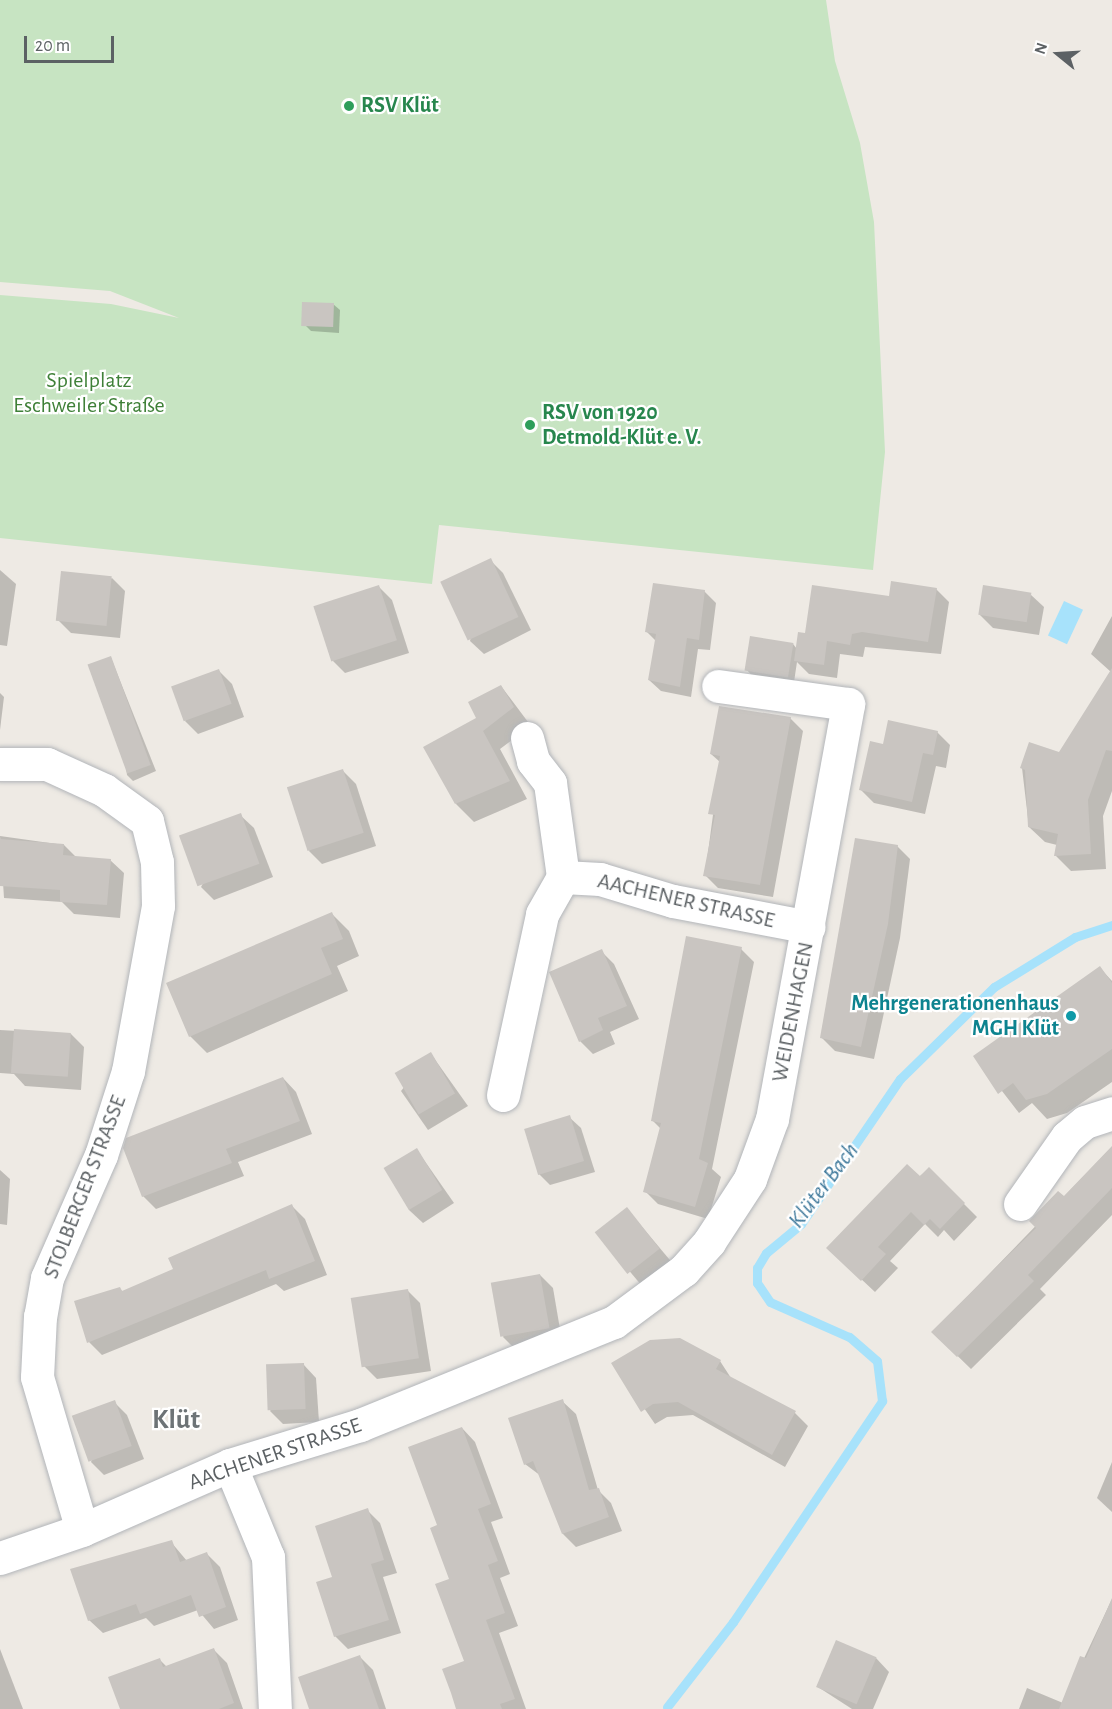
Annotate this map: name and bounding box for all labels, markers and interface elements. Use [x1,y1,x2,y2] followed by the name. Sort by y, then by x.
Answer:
[27,24,117,62] scale bar
[1028,24,1088,84] north arrow
[35,37,70,55] text: 20 m
[1032,41,1050,56] text: N
[361,93,439,119] place label: RSV Klüt
[342,99,356,113] marker: RSV Klüt
[13,367,165,418] park label: Spielplatz Eschweiler Straße
[542,399,701,451] place label: RSV von 1920 Detmold-Klüt e. V.
[523,418,537,432] marker: RSV von 1920 Detmold-Klüt e. V.
[595,868,777,934] street label: AACHENER STRASSE
[766,940,820,1084] street label: WEIDENHAGEN
[851,990,1059,1042] place label: Mehrgenerationenhaus MGH Klüt
[1064,1009,1078,1023] marker: Mehrgenerationenhaus MGH Klüt
[38,1092,132,1282] street label: STOLBERGER STRASSE
[783,1138,865,1234] water label: Klüter Bach
[152,1403,200,1437] district label: Klüt
[185,1412,365,1496] street label: AACHENER STRASSE

